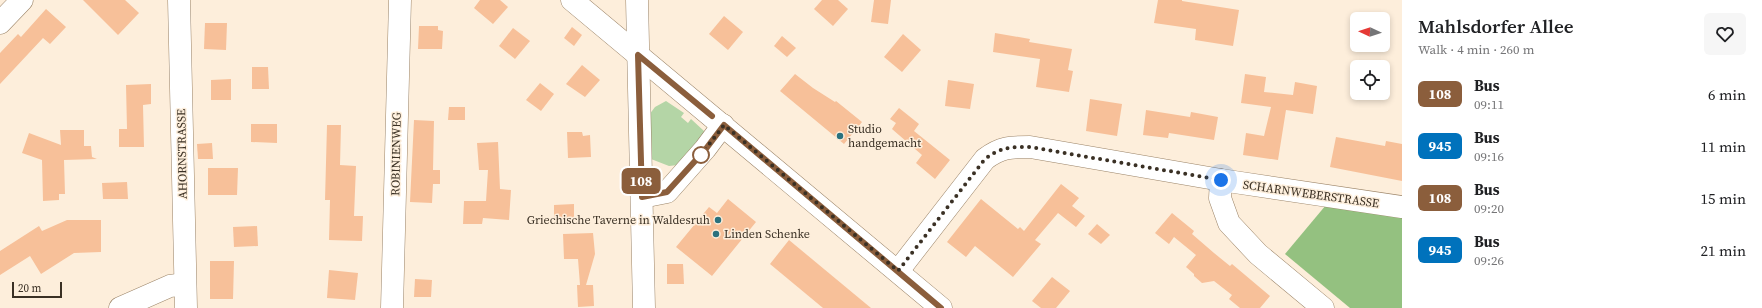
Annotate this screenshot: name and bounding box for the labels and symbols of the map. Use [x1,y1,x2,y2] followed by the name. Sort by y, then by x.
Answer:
[1350,12,1390,52] north arrow
[173,109,191,199] street label: AHORNSTRASSE
[387,112,405,196] street label: ROBINIENWEG
[848,121,921,151] place label: Studio handgemacht
[835,131,845,141] marker: Studio handgemacht
[692,146,710,164] unlabelled marker
[618,168,664,194] line badge: 108
[1211,170,1231,190] your location
[1242,177,1380,211] street label: SCHARNWEBERSTRASSE
[527,212,710,228] place label: Griechische Taverne in Waldesruh
[713,215,723,225] marker: Griechische Taverne in Waldesruh
[724,226,810,242] place label: Linden Schenke
[711,229,721,239] marker: Linden Schenke
[12,280,62,299] scale bar

